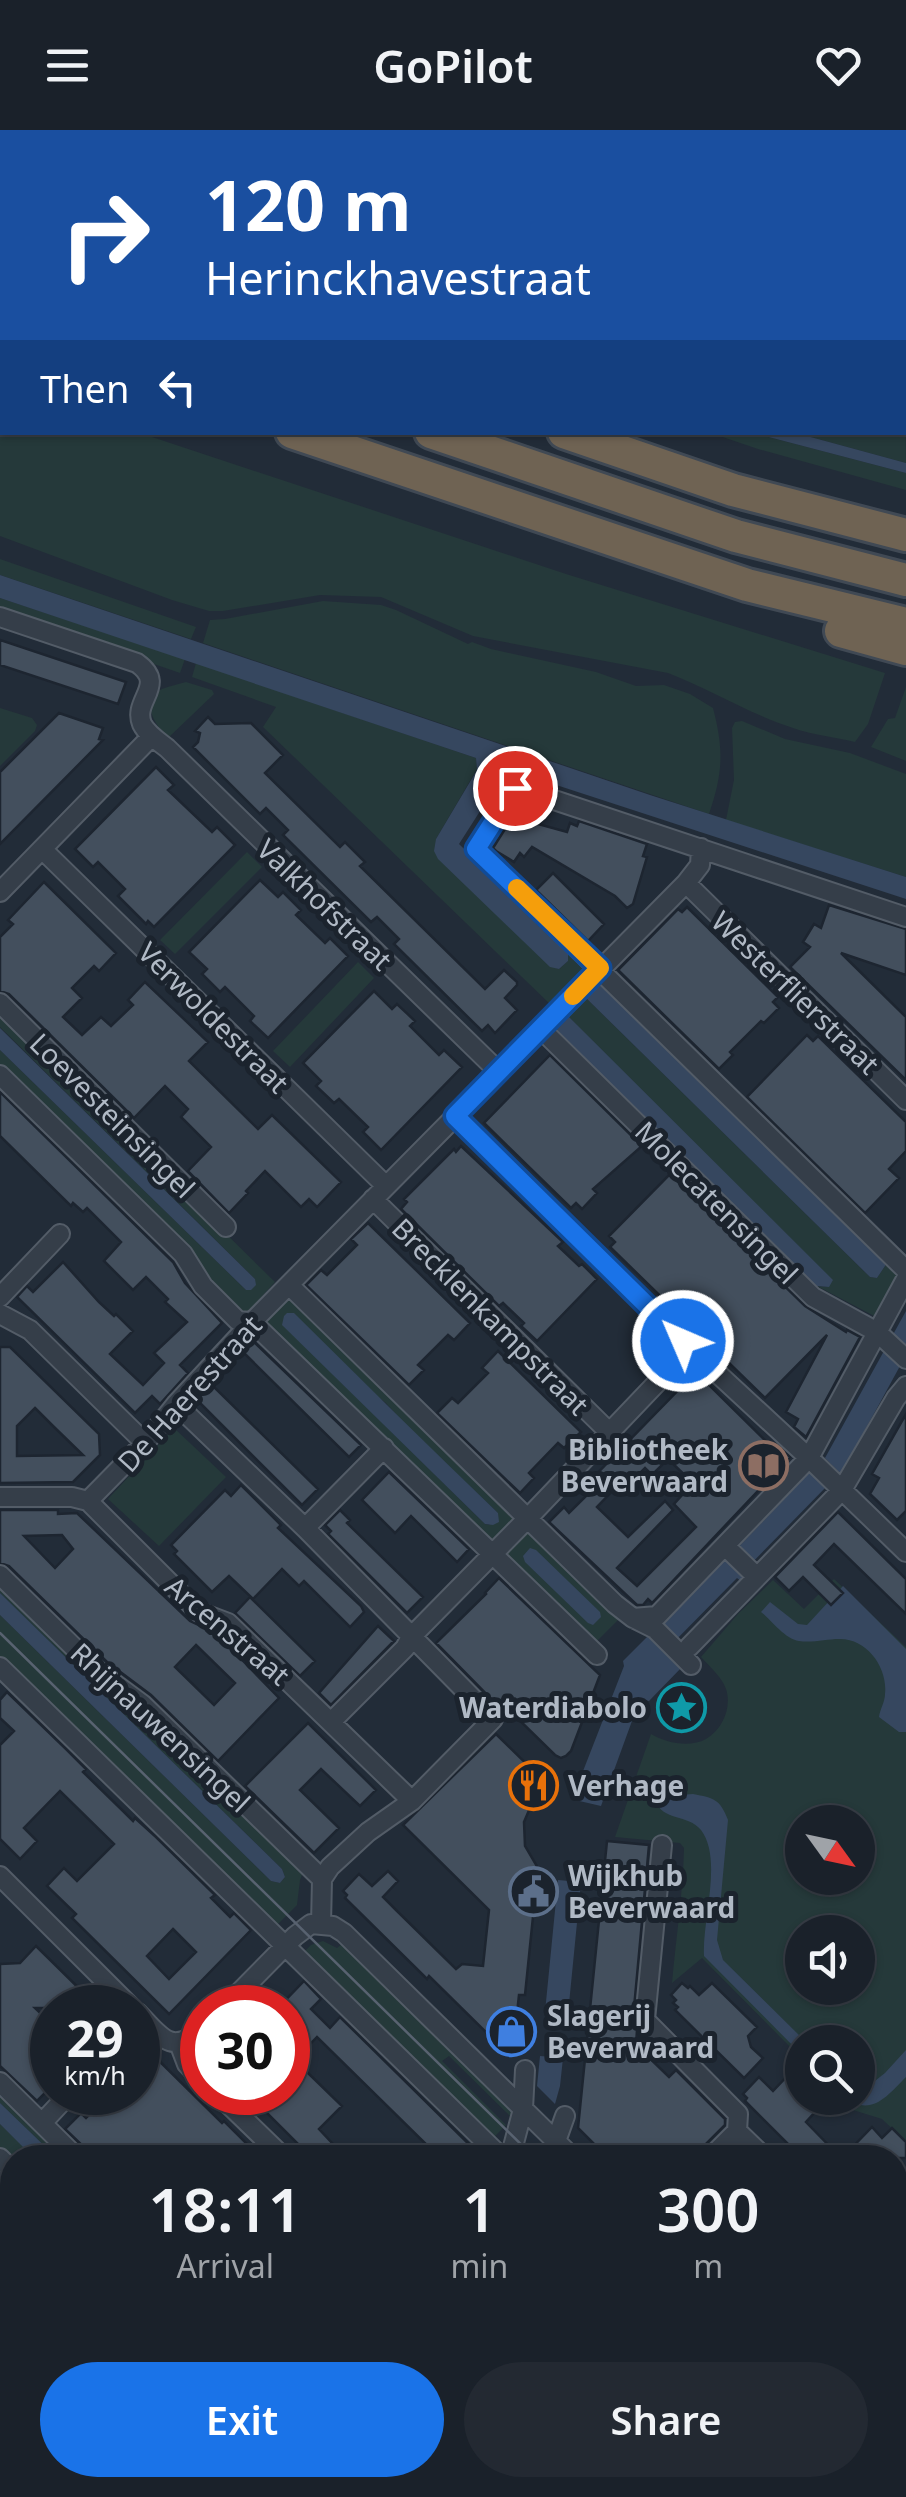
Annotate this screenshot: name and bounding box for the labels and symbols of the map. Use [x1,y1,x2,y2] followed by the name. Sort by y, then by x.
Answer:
[473,746,558,831] pin
[249,830,401,978] street label: Valkhofstraat
[704,902,888,1082] street label: Westerflierstraat
[130,933,298,1101] street label: Verwoldestraat
[22,1024,204,1206] street label: Loevesteinsingel
[627,1112,807,1292] street label: Molecatensingel
[384,1209,598,1423] street label: Brecklenkampstraat
[631,1289,735,1393] position arrow
[108,1306,270,1480] street label: De Haerestraat
[561,1430,729,1500] place label: Bibliotheek Beverwaard
[737,1439,789,1491] library icon: Bibliotheek Beverwaard
[158,1567,298,1693] street label: Arcenstraat
[63,1634,259,1820] street label: Rhijnauwensingel
[656,1681,708,1733] place icon: Waterdiabolo
[459,1688,647,1726] place label: Waterdiabolo
[507,1759,559,1811] restaurant icon: Verhage
[568,1766,684,1804] place label: Verhage
[785,1805,875,1895] north arrow
[568,1856,735,1926] place label: Wijkhub Beverwaard
[507,1865,559,1917] public building icon: Wijkhub Beverwaard
[180,1985,310,2115] speed limit sign: 30
[547,1996,714,2066] place label: Slagerij Beverwaard
[486,2005,538,2057] shop icon: Slagerij Beverwaard

